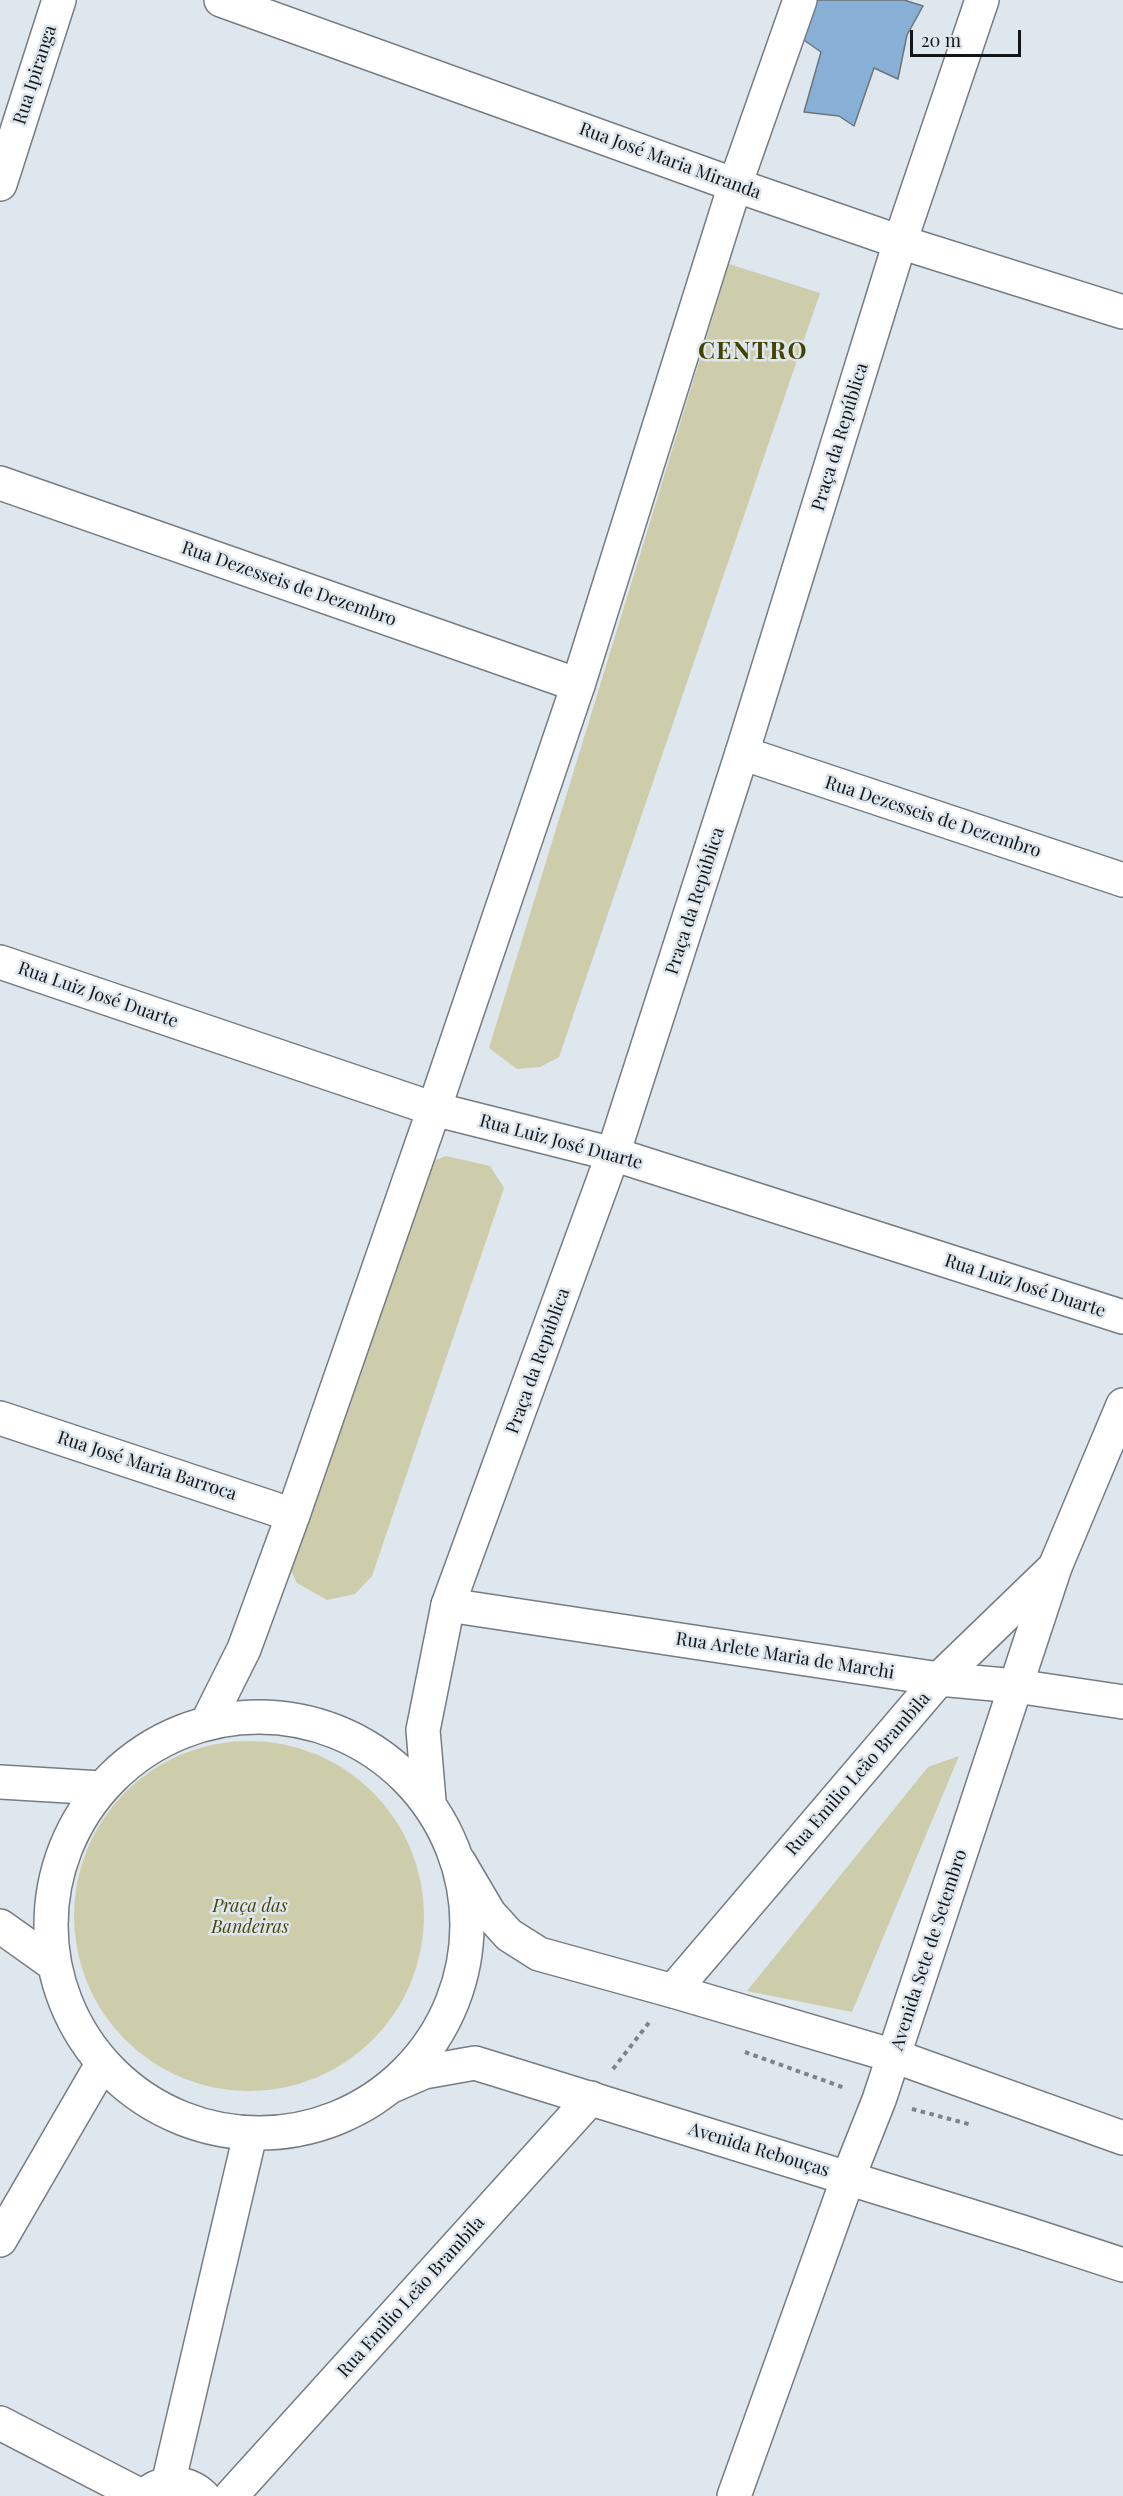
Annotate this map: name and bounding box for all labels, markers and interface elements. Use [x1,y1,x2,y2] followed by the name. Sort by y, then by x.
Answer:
[913,18,1024,56] scale bar
[9,23,61,127] street label: Rua Ipiranga
[921,28,961,52] text: 20 m
[576,118,764,204] street label: Rua José Maria Miranda
[698,338,808,366] district label: CENTRO
[807,361,873,513] street label: Praça da República
[179,537,399,631] street label: Rua Dezesseis de Dezembro
[822,772,1044,862] street label: Rua Dezesseis de Dezembro
[661,825,729,977] street label: Praça da República
[15,957,181,1033] street label: Rua Luiz José Duarte
[477,1110,645,1174] street label: Rua Luiz José Duarte
[942,1250,1108,1322] street label: Rua Luiz José Duarte
[502,1285,574,1437] street label: Praça da República
[55,1427,239,1505] street label: Rua José Maria Barroca
[674,1628,896,1684] street label: Rua Arlete Maria de Marchi
[781,1688,935,1860] street label: Rua Emilio Leão Brambila
[886,1847,972,2053] street label: Avenida Sete de Setembro
[211,1895,289,1938] park label: Praça das Bandeiras
[686,2118,832,2182] street label: Avenida Rebouças
[333,2212,489,2382] street label: Rua Emilio Leão Brambila

